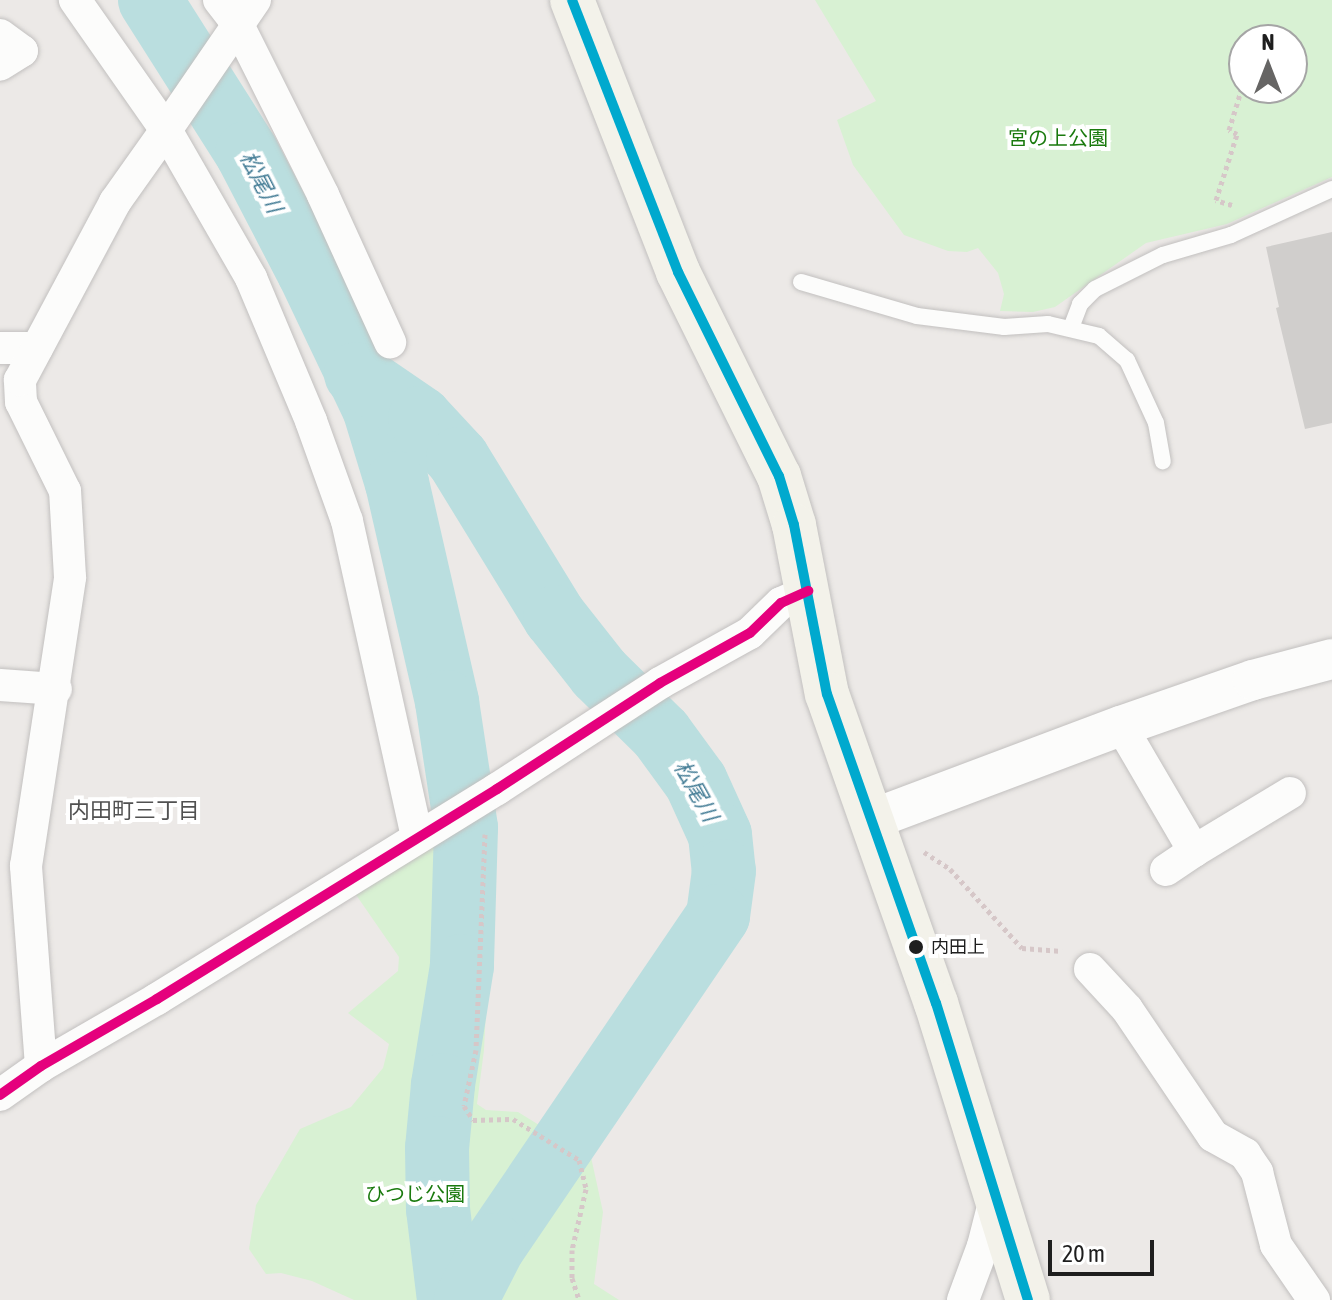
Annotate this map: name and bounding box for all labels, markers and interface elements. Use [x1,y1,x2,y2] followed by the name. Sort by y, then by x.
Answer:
[1228,24,1308,104] north arrow
[1262,29,1274,55] text: N
[1008,125,1108,149] park label: 宮の上公園
[234,147,288,217] water label: 松尾川
[668,756,724,826] water label: 松尾川
[68,798,200,824] district label: 内田町三丁目
[931,936,985,958] place label: 内田上
[908,939,924,955] marker: 内田上
[365,1181,465,1205] park label: ひつじ公園
[1052,1224,1158,1274] scale bar
[1062,1240,1105,1267] text: 20 m

